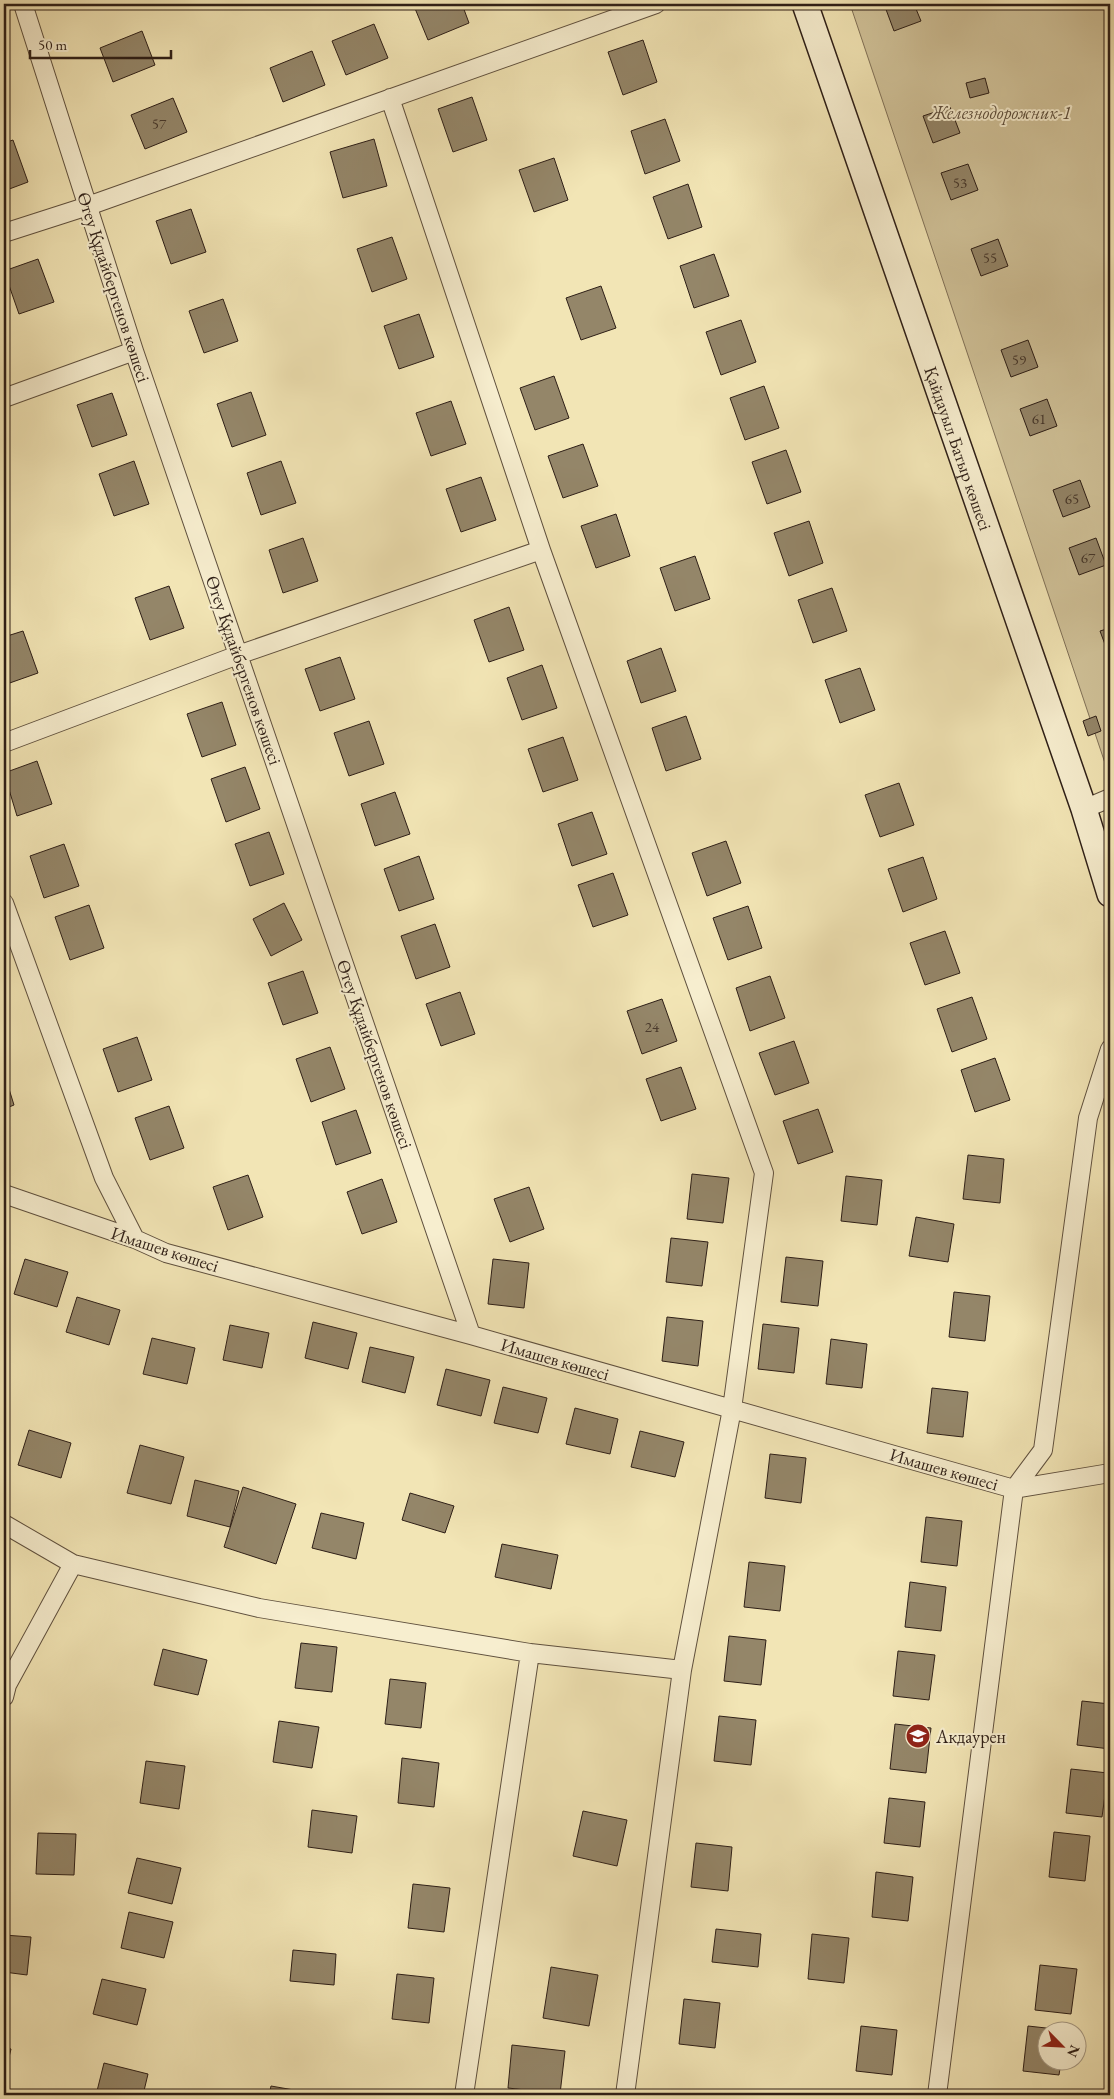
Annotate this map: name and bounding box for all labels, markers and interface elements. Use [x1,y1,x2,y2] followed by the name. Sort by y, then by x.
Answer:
[30,28,171,60] scale bar
[38,35,67,54] text: 50 m
[929,101,1071,125] park label: Железнодорожник-1
[152,114,167,133] house number: 57
[953,173,967,192] house number: 53
[72,189,156,386] street label: Өтеу Құдайбергенов көшесі
[983,248,997,267] house number: 55
[1012,350,1026,369] house number: 59
[920,363,998,534] street label: Қайдауыл Батыр көшесі
[1032,409,1046,428] house number: 61
[1065,489,1079,508] house number: 65
[1081,548,1096,567] house number: 67
[201,572,287,768] street label: Өтеу Құдайбергенов көшесі
[332,956,418,1152] street label: Өтеу Құдайбергенов көшесі
[645,1017,660,1036] house number: 24
[108,1221,222,1277] street label: Имашев көшесі
[498,1333,612,1386] street label: Имашев көшесі
[887,1443,1001,1496] street label: Имашев көшесі
[905,1723,931,1749] school or university icon: Акдаурен
[935,1725,1006,1748] place label: Акдаурен
[1036,2022,1086,2072] north arrow
[1063,2042,1084,2061] text: N

